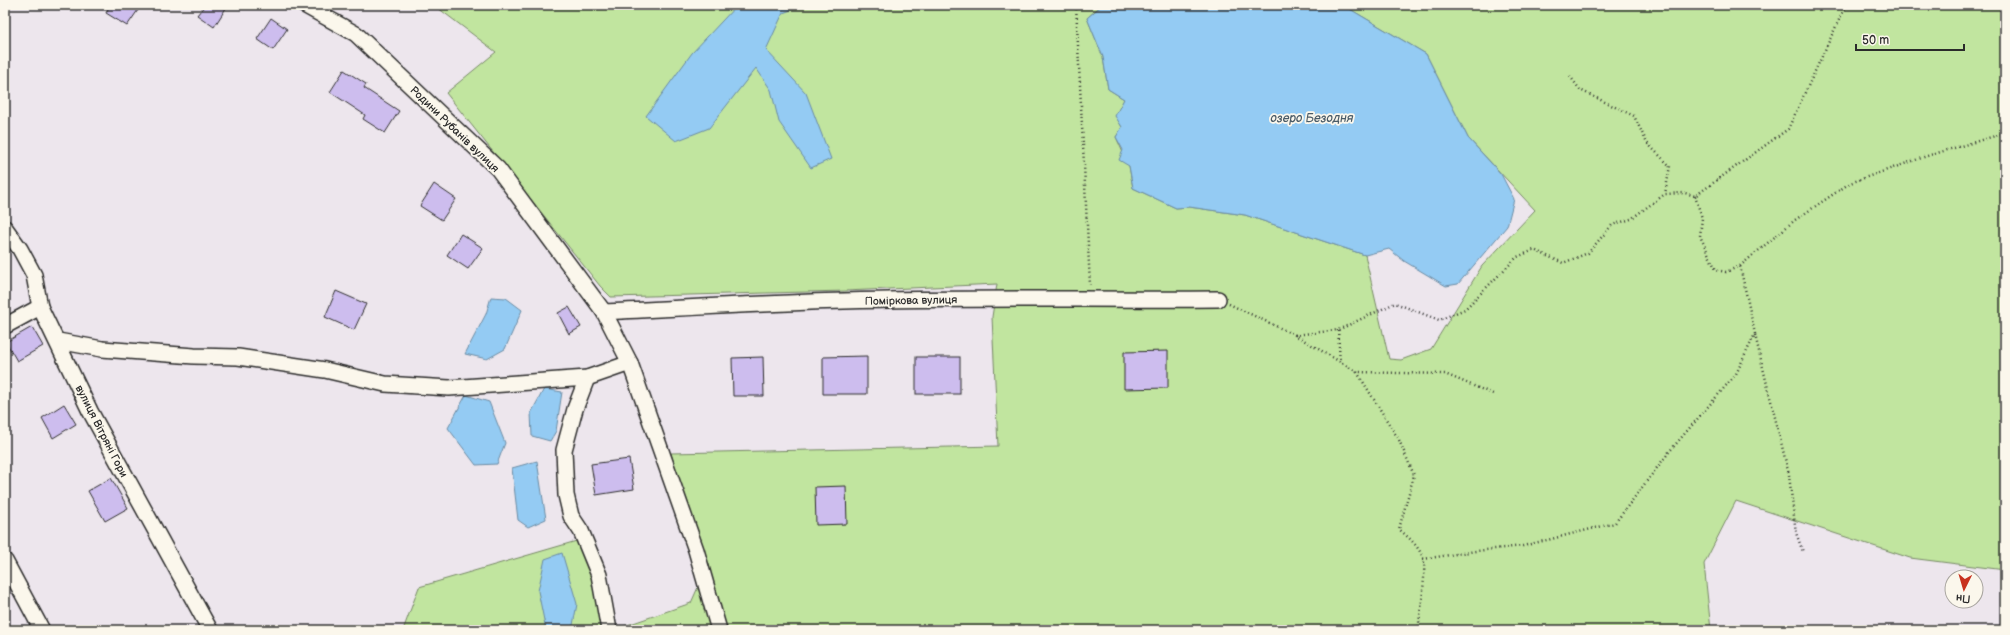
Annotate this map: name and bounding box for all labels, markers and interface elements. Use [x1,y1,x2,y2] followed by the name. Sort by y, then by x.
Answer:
[1856,26,1964,52] scale bar
[1862,33,1889,48] text: 50 m
[407,84,502,175] street label: Родини Рубанів вулиця
[1271,111,1354,126] water label: озеро Безодня
[865,293,957,308] street label: Поміркова вулиця
[73,383,130,480] street label: вулиця Вітряні Гори
[1944,569,1984,609] north arrow
[1955,591,1971,606] text: Пн

